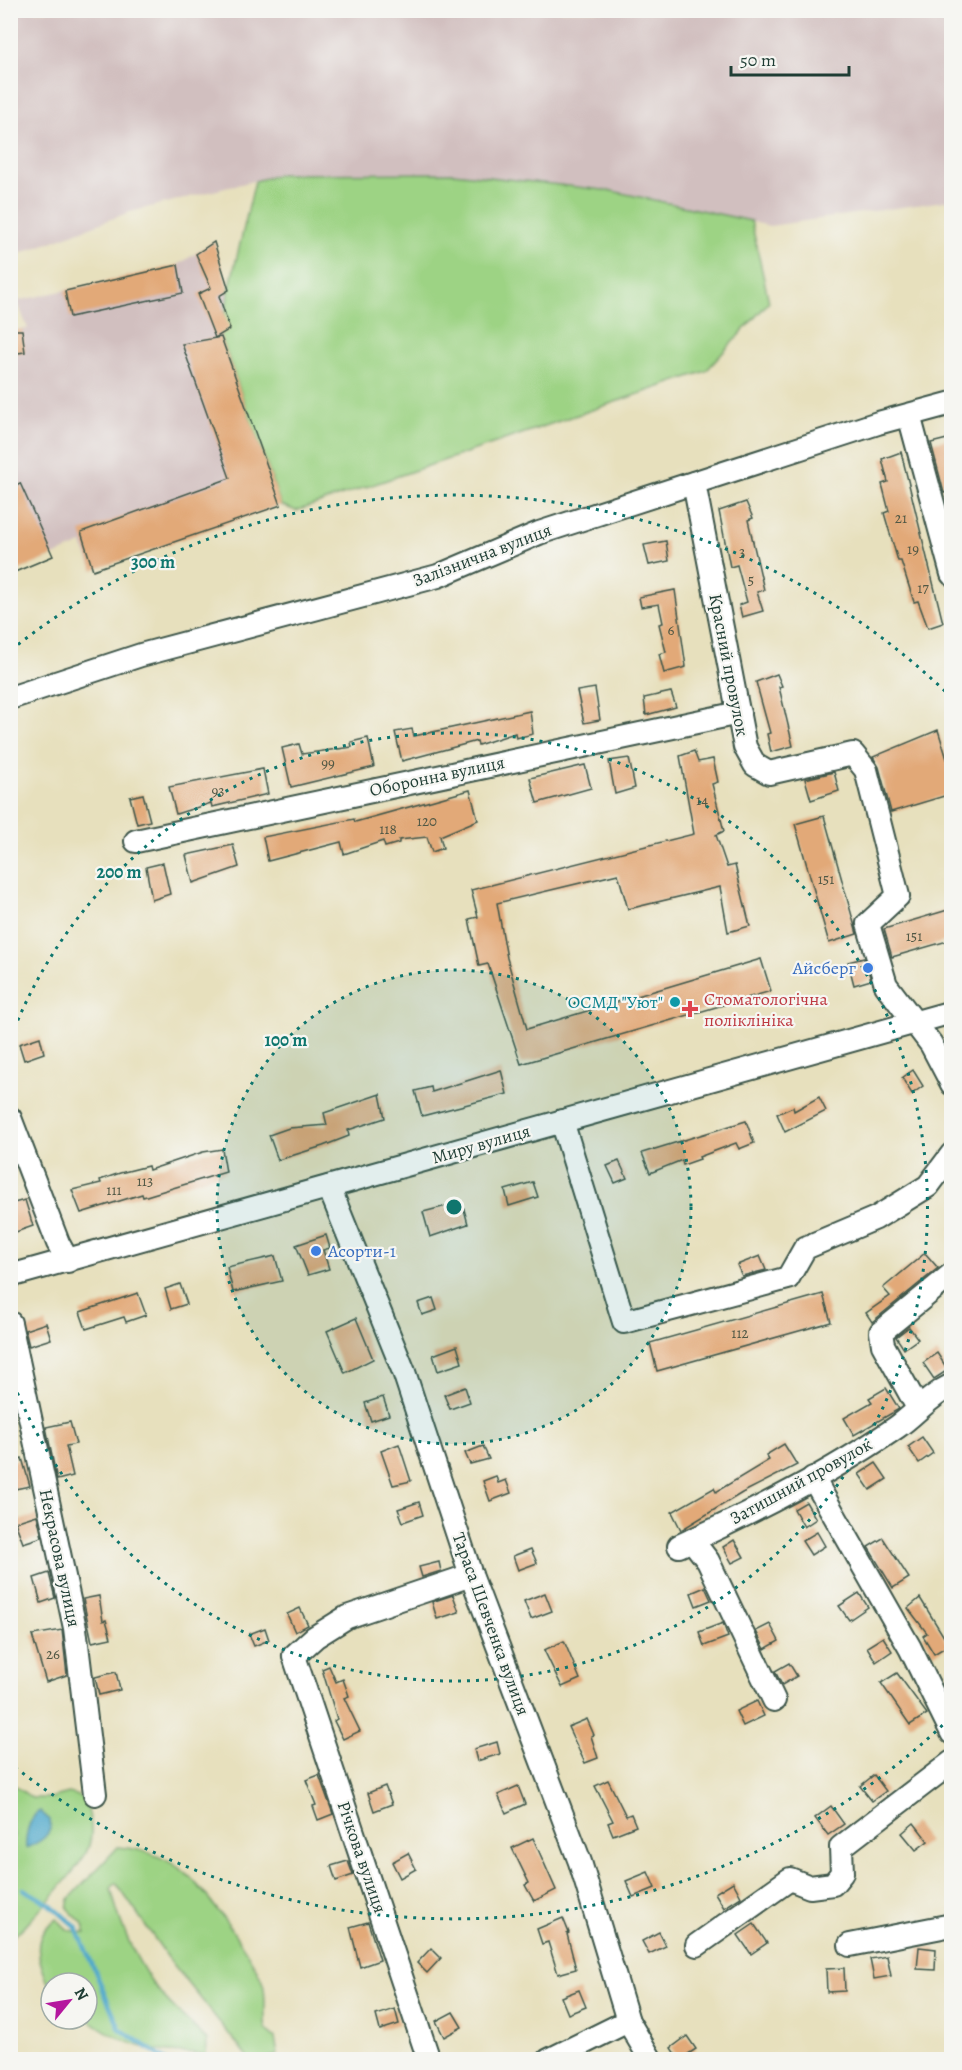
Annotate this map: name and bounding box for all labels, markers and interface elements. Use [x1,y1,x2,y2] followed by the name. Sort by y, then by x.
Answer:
[731,39,850,77] scale bar
[740,48,776,72] text: 50 m
[895,508,907,528] house number: 21
[409,518,555,592] street label: Залізнична вулиця
[907,539,919,559] house number: 19
[739,542,745,562] house number: 3
[131,550,175,574] text: 300 m
[748,570,754,590] house number: 5
[917,578,929,598] house number: 17
[703,592,755,738] street label: Красний провулок
[668,620,675,640] house number: 6
[367,750,507,802] street label: Оборонна вулиця
[321,753,335,773] house number: 99
[211,781,225,801] house number: 93
[696,790,708,810] house number: 14
[417,811,437,831] house number: 120
[379,819,397,839] house number: 118
[96,860,142,884] text: 200 m
[818,869,834,889] house number: 151
[906,926,922,946] house number: 151
[792,956,856,980] place label: Айсберг
[861,961,875,975] marker: Айсберг
[704,987,829,1032] place label: Стоматологічна поліклініка
[568,990,663,1014] place label: ОСМД "Уют"
[668,995,682,1009] marker: ОСМД "Уют"
[681,1000,699,1018] marker: Стоматологічна поліклініка
[265,1028,307,1052] text: 100 m
[429,1118,533,1170] street label: Миру вулиця
[137,1171,153,1191] house number: 113
[106,1180,122,1200] house number: 111
[444,1197,464,1217] centre of rings
[327,1239,396,1263] place label: Асорти-1
[309,1244,323,1258] marker: Асорти-1
[731,1323,749,1343] house number: 112
[726,1432,876,1530] street label: Затишний провулок
[34,1487,86,1629] street label: Некрасова вулиця
[447,1529,535,1719] street label: Тараса Шевченка вулиця
[46,1644,60,1664] house number: 26
[332,1798,392,1916] street label: Річкова вулиця
[39,1971,99,2031] north arrow
[69,1983,94,2005] text: N

